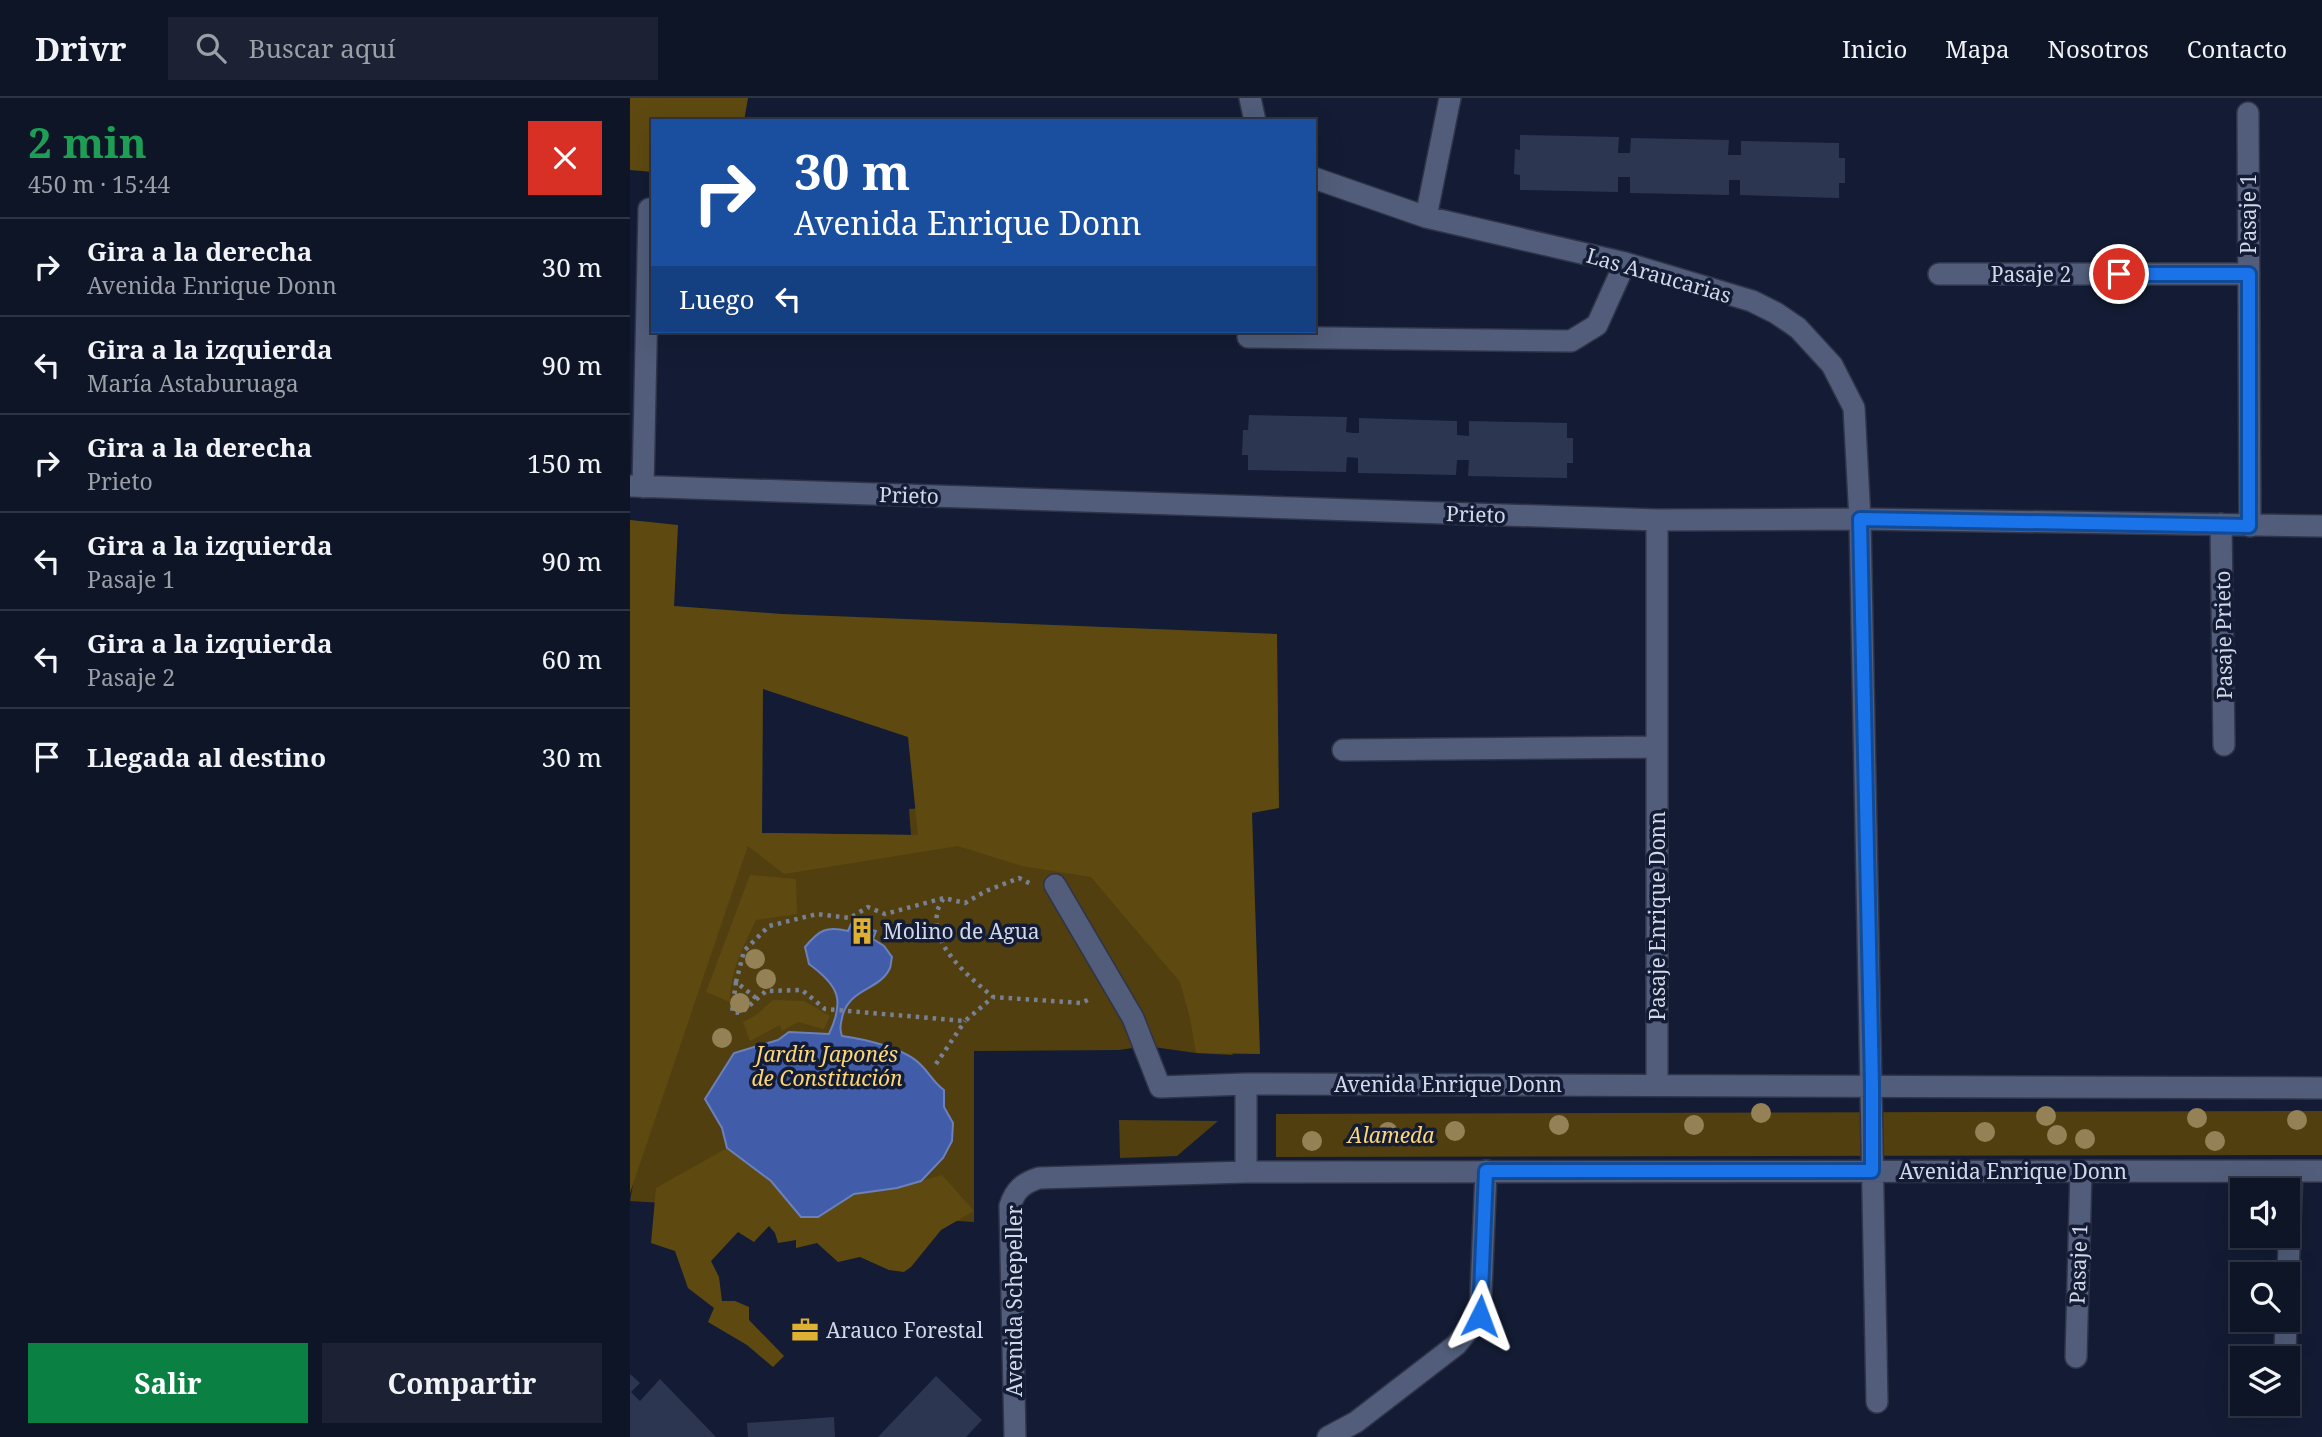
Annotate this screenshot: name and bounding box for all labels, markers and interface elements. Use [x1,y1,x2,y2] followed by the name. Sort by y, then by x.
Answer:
[168,17,658,80] search box
[35,26,126,71] text: Drivr
[192,29,230,67] icon: search
[248,30,396,66] text: Buscar aquí
[1842,32,1907,65] text: Inicio
[1945,32,2010,65] text: Mapa
[2048,32,2149,65] text: Nosotros
[2187,32,2287,65] text: Contacto
[28,113,147,170] text: 2 min
[528,121,602,195] button: close
[794,138,910,204] text: 30 m
[679,147,770,238] icon: right
[28,168,170,200] text: 450 m · 15:44
[2234,174,2262,254] street label: Pasaje 1
[794,201,1141,244] text: Avenida Enrique Donn
[87,233,312,269] text: Gira a la derecha
[1583,241,1735,309] street label: Las Araucarias
[2089,244,2149,304] pin
[28,248,66,286] icon: right
[542,249,602,285] text: 30 m
[2100,255,2138,293] icon: arrive
[1991,260,2071,288] street label: Pasaje 2
[87,269,337,301] text: Avenida Enrique Donn
[769,280,807,318] icon: left
[679,281,755,317] text: Luego
[87,331,333,367] text: Gira a la izquierda
[28,346,66,384] icon: left
[542,347,602,383] text: 90 m
[87,367,299,399] text: María Astaburuaga
[87,429,312,465] text: Gira a la derecha
[28,444,66,482] icon: right
[527,445,602,481] text: 150 m
[87,465,153,497] text: Prieto
[879,480,939,510] street label: Prieto
[1446,499,1506,529] street label: Prieto
[87,527,333,563] text: Gira a la izquierda
[28,542,66,580] icon: left
[542,543,602,579] text: 90 m
[87,563,175,595] text: Pasaje 1
[2208,570,2238,700] street label: Pasaje Prieto
[87,625,333,661] text: Gira a la izquierda
[28,640,66,678] icon: left
[542,641,602,677] text: 60 m
[87,661,175,693] text: Pasaje 2
[28,738,66,776] icon: arrive
[87,739,326,775] text: Llegada al destino
[542,739,602,775] text: 30 m
[1643,811,1671,1021] street label: Pasaje Enrique Donn
[847,916,877,946] building icon: Molino de Agua
[883,917,1040,945] place label: Molino de Agua
[751,1040,903,1092] park label: Jardín Japonés de Constitución
[1334,1070,1562,1098] street label: Avenida Enrique Donn
[1346,1121,1435,1149] park label: Alameda
[1899,1157,2127,1185] street label: Avenida Enrique Donn
[2230,1178,2300,1416] map controls
[2230,1178,2300,1248] button: sound
[1000,1205,1028,1397] street label: Avenida Schepeller
[2063,1223,2093,1305] street label: Pasaje 1
[2230,1262,2300,1332] button: search
[1443,1279,1517,1353] position arrow
[790,1315,820,1345] office icon: Arauco Forestal
[826,1316,984,1344] place label: Arauco Forestal
[28,1343,308,1423] button: Salir
[322,1343,602,1423] button: Compartir
[2230,1346,2300,1416] button: layers

